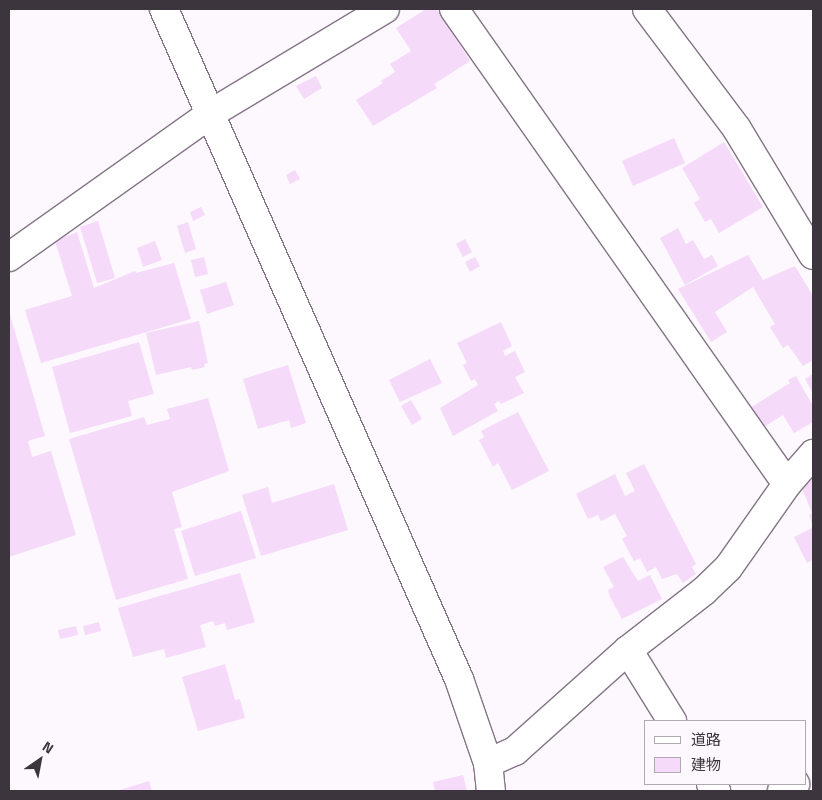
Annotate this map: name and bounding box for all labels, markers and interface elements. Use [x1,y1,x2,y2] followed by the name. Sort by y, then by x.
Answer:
[644,720,807,785] legend
[691,728,721,751] text: 道路
[15,735,65,785] north arrow
[39,736,58,758] text: N
[691,753,721,776] text: 建物

